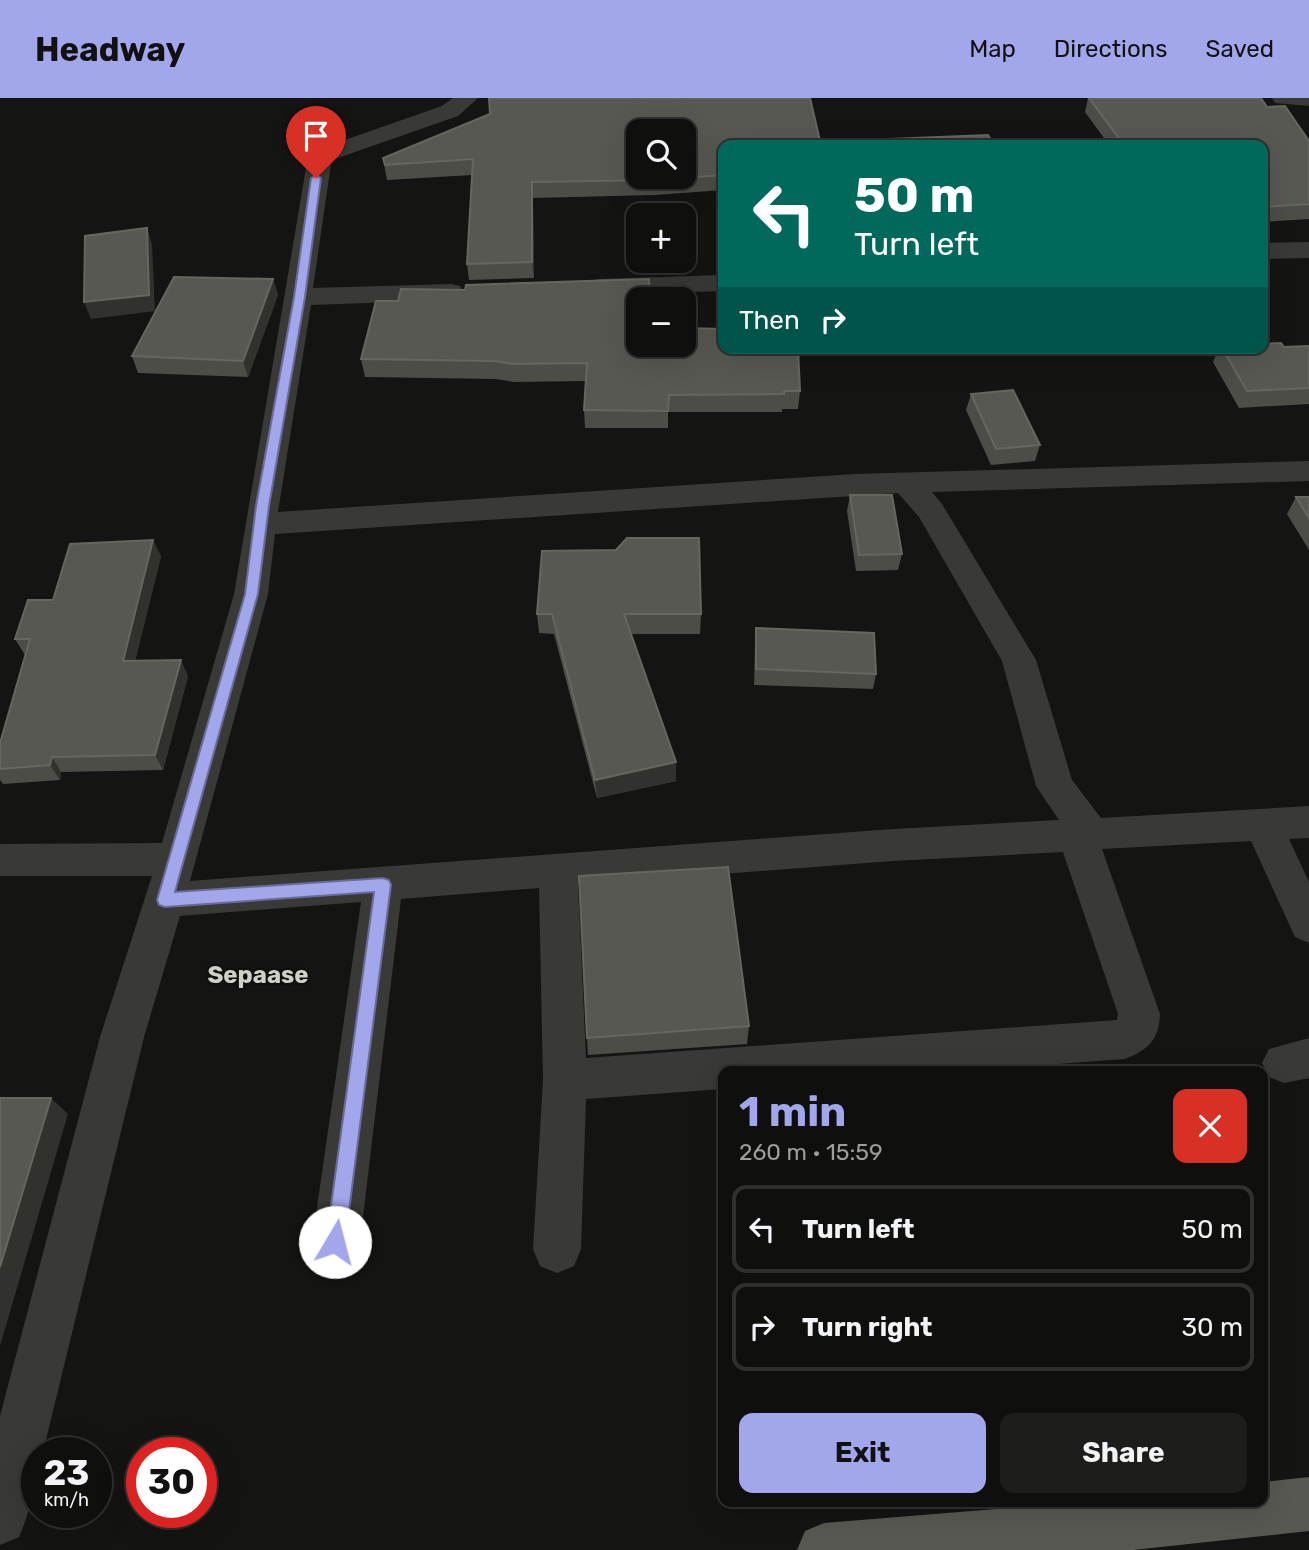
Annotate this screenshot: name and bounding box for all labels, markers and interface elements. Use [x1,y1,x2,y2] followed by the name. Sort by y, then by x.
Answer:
[35,30,185,69] text: Headway
[969,35,1016,63] text: Map
[1054,35,1167,63] text: Directions
[1205,35,1274,63] text: Saved
[286,106,346,178] pin
[297,117,335,155] icon: arrive
[626,119,696,357] map controls
[626,119,696,189] button: search
[854,166,974,224] text: 50 m
[739,168,830,259] icon: left
[626,203,696,273] button: +
[854,225,979,263] text: Turn left
[626,287,696,357] button: −
[814,301,852,339] icon: right
[739,305,800,336] text: Then
[207,961,309,989] district label: Sepaase
[739,1087,846,1137] text: 1 min
[1173,1089,1247,1163] button: close
[739,1138,883,1166] text: 260 m · 15:59
[298,1205,372,1279] position arrow
[743,1210,781,1248] icon: left
[802,1214,914,1245] text: Turn left
[1182,1214,1243,1245] text: 50 m
[743,1308,781,1346] icon: right
[802,1312,932,1343] text: Turn right
[1181,1312,1243,1343] text: 30 m
[739,1413,986,1493] button: Exit
[1000,1413,1247,1493] button: Share
[126,1437,217,1528] speed limit sign: 30
[44,1452,89,1494] text: 23
[44,1489,89,1511] text: km/h

